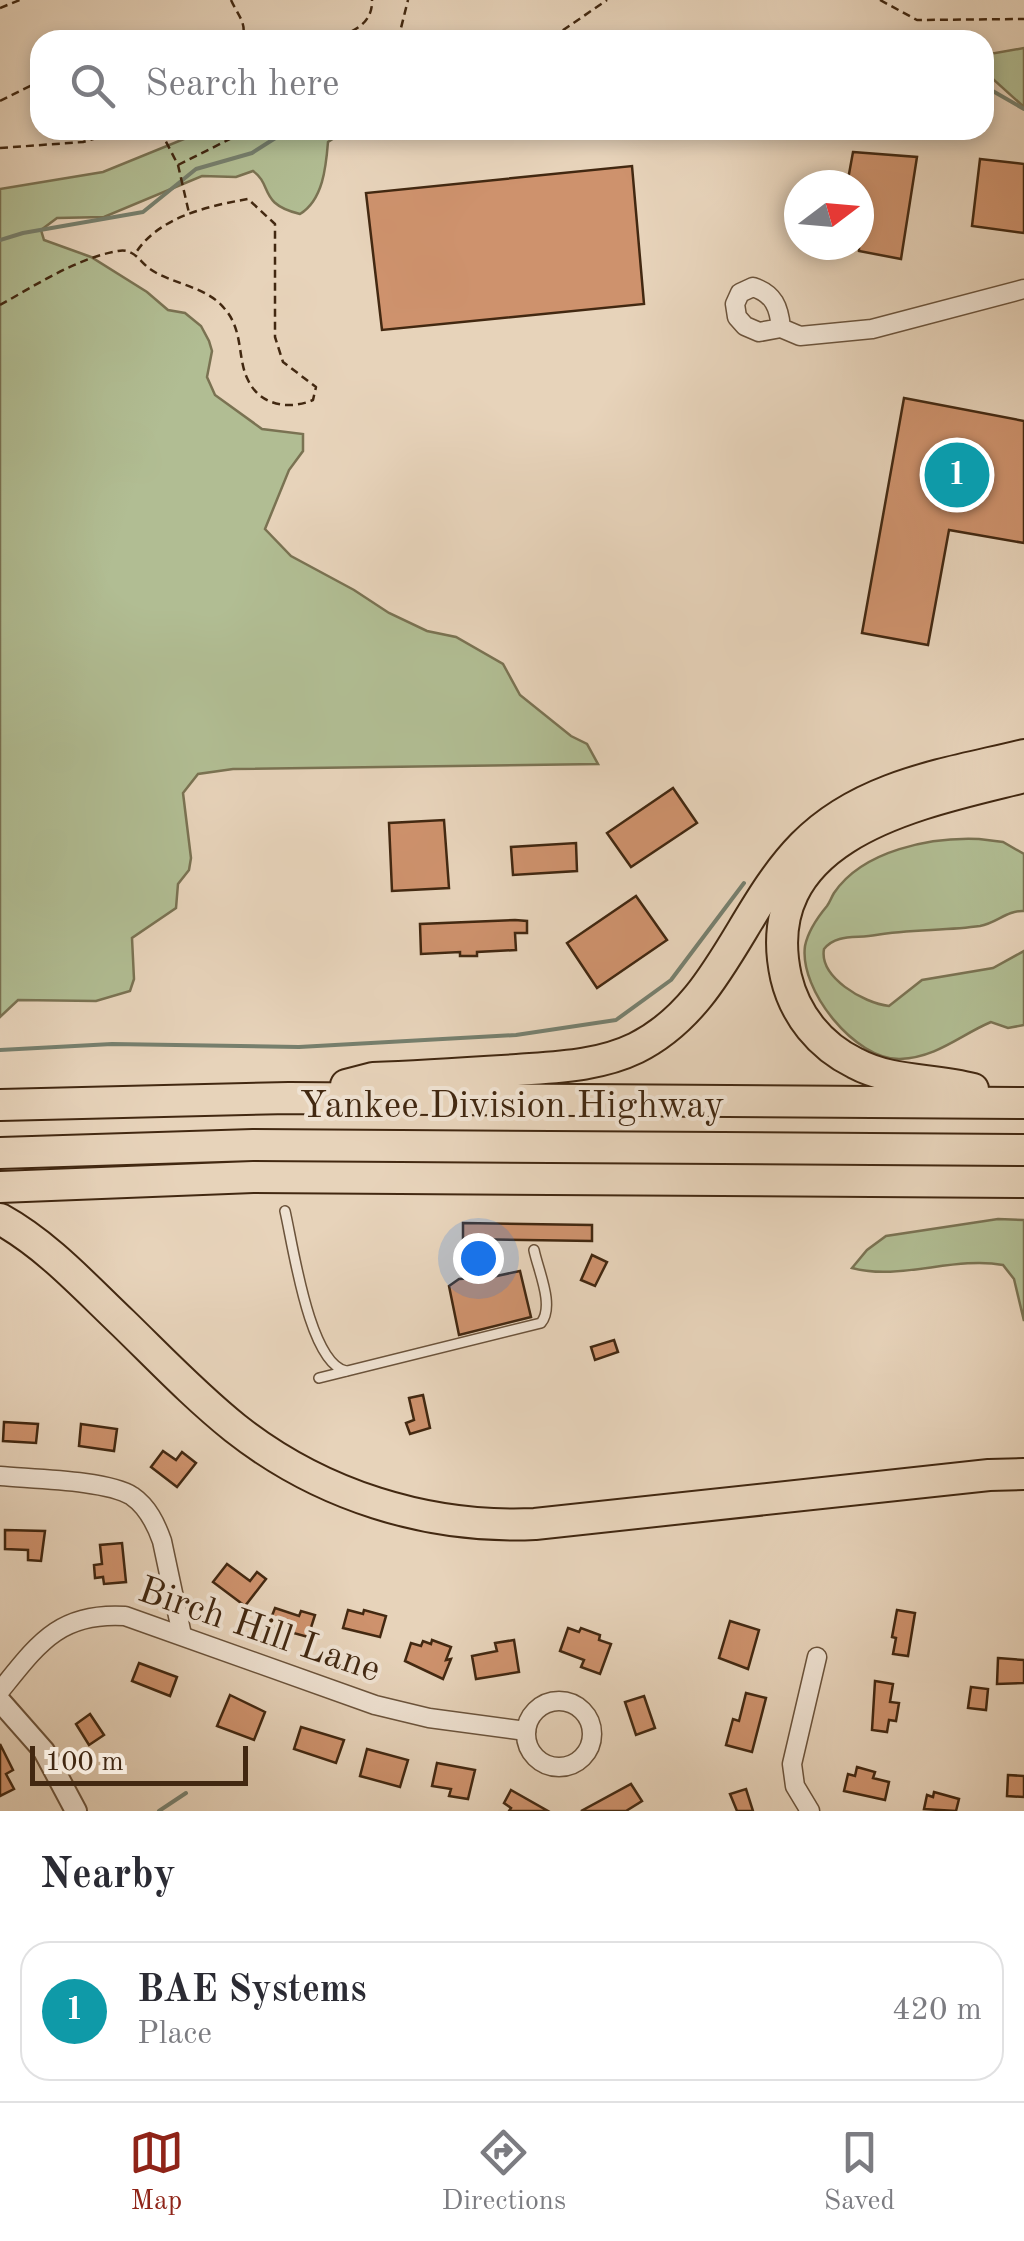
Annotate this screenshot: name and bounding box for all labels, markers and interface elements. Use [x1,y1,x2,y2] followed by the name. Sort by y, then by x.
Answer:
[30,30,994,140] search box
[65,58,120,113] icon: search
[145,66,340,104] text: Search here
[784,170,874,260] north arrow
[924,438,990,512] pin: 1
[300,1088,724,1126] street label: Yankee Division Highway
[453,1233,504,1284] your location
[133,1572,385,1690] street label: Birch Hill Lane
[30,1741,248,1786] scale bar
[45,1749,124,1777] text: 100 m
[40,1855,176,1897] text: Nearby
[137,1972,367,2010] text: BAE Systems
[65,1995,84,2027] text: 1
[892,1995,982,2027] text: 420 m
[137,2019,212,2051] text: Place
[129,2125,184,2220] tab: Map
[442,2125,566,2220] tab: Directions
[824,2125,895,2220] tab: Saved

